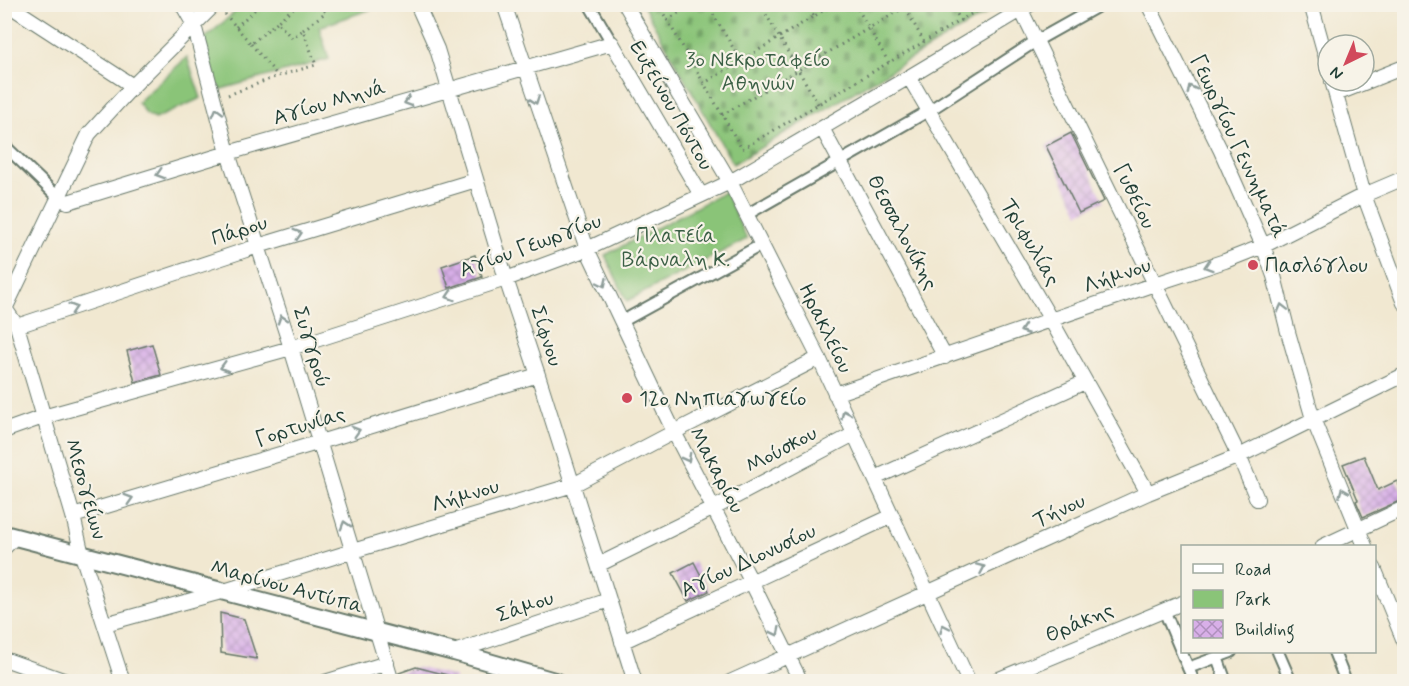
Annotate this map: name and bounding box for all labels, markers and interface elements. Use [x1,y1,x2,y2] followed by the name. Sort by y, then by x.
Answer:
[1316,33,1376,93] north arrow
[623,36,720,175] street label: Ευξείνου Πόντου
[686,46,830,98] park label: 3ο Νεκροταφείο Αθηνών
[1183,50,1293,243] street label: Γεωργίου Γεννηματά
[1326,62,1348,84] text: N
[270,74,389,132] street label: Αγίου Μηνά
[1187,85,1198,96] one-way arrow
[528,94,541,105] one-way arrow
[403,95,414,107] one-way arrow
[212,108,225,118] one-way arrow
[1106,159,1162,234] street label: Γυθείου
[155,167,166,179] one-way arrow
[860,170,944,295] street label: Θεσσαλονίκης
[994,194,1066,291] street label: Τριφυλίας
[455,207,605,285] street label: Αγίου Γεωργίου
[208,209,271,253] street label: Πάρου
[622,222,730,274] park label: Πλατεία Βάρναλη Κ.
[292,229,303,241] one-way arrow
[1080,251,1155,301] street label: Λήμνου
[1265,252,1368,280] place label: Πασλόγλου
[1246,258,1260,272] marker: Πασλόγλου
[1203,259,1214,272] one-way arrow
[595,276,607,287] one-way arrow
[791,279,859,378] street label: Ηρακλείου
[445,289,456,302] one-way arrow
[67,302,77,315] one-way arrow
[285,303,337,391] street label: Συγγρού
[523,303,569,370] street label: Σίφνου
[1276,303,1289,313] one-way arrow
[276,314,289,325] one-way arrow
[1019,322,1030,335] one-way arrow
[219,359,229,372] one-way arrow
[639,385,806,413] place label: 12ο Νηπιαγωγείο
[620,391,634,405] marker: 12ο Νηπιαγωγείο
[252,400,349,454] street label: Γορτυνίας
[840,409,852,420] one-way arrow
[741,419,822,480] street label: Μούσκου
[682,422,751,518] street label: Μακαρίου
[350,426,361,438] one-way arrow
[57,436,113,543] street label: Μεσογείων
[680,452,692,463] one-way arrow
[428,472,503,520] street label: Λήμνου
[1029,487,1090,535] street label: Τήνου
[1338,488,1350,499] one-way arrow
[123,494,134,506] one-way arrow
[676,517,821,605] street label: Αγίου Διονυσίου
[340,520,352,531] one-way arrow
[1181,545,1376,653] legend
[207,553,366,621] street label: Μαρίνου Αντύπα
[1235,558,1271,582] text: Road
[974,563,985,575] one-way arrow
[493,584,558,630] street label: Σάμου
[1235,588,1271,612] text: Park
[1041,596,1118,650] street label: Θράκης
[1235,618,1295,644] text: Building
[940,624,952,635] one-way arrow
[769,625,781,636] one-way arrow

